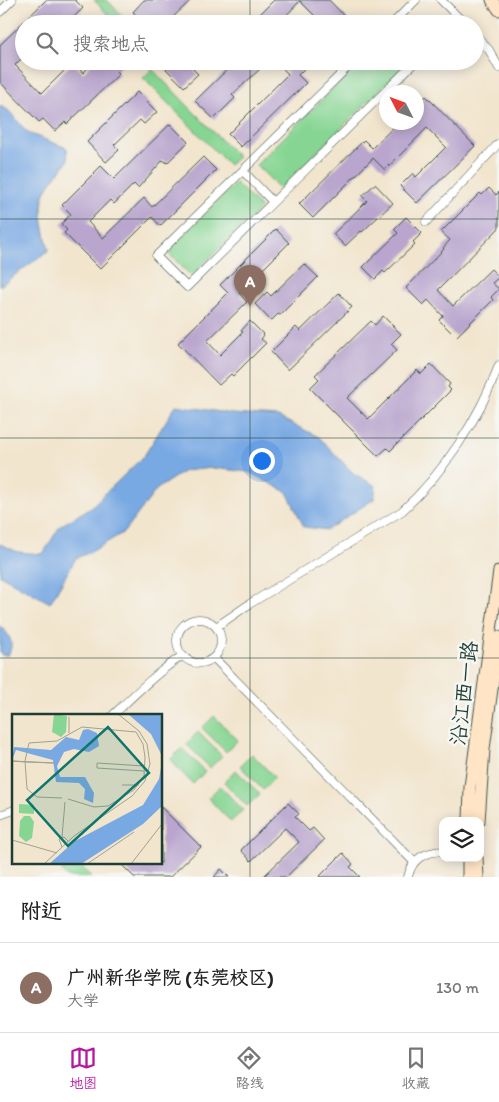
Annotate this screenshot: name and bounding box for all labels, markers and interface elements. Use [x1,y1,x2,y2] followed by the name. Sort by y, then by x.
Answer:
[15,15,484,70] search box
[33,29,61,57] icon: search
[73,32,149,55] text: 搜索地点
[379,85,424,130] north arrow
[234,265,266,306] pin: A
[249,448,275,474] your location
[445,639,482,747] street label: 沿江西一路
[12,714,162,864] inset map
[439,817,484,862] map controls
[439,817,484,862] button: layers
[20,898,62,923] text: 附近
[67,966,274,989] text: 广州新华学院 (东莞校区)
[31,978,41,997] text: A
[436,978,479,997] text: 130 m
[67,991,99,1010] text: 大学
[69,1044,97,1092] tab: 地图
[235,1044,263,1092] tab: 路线
[402,1044,430,1092] tab: 收藏

